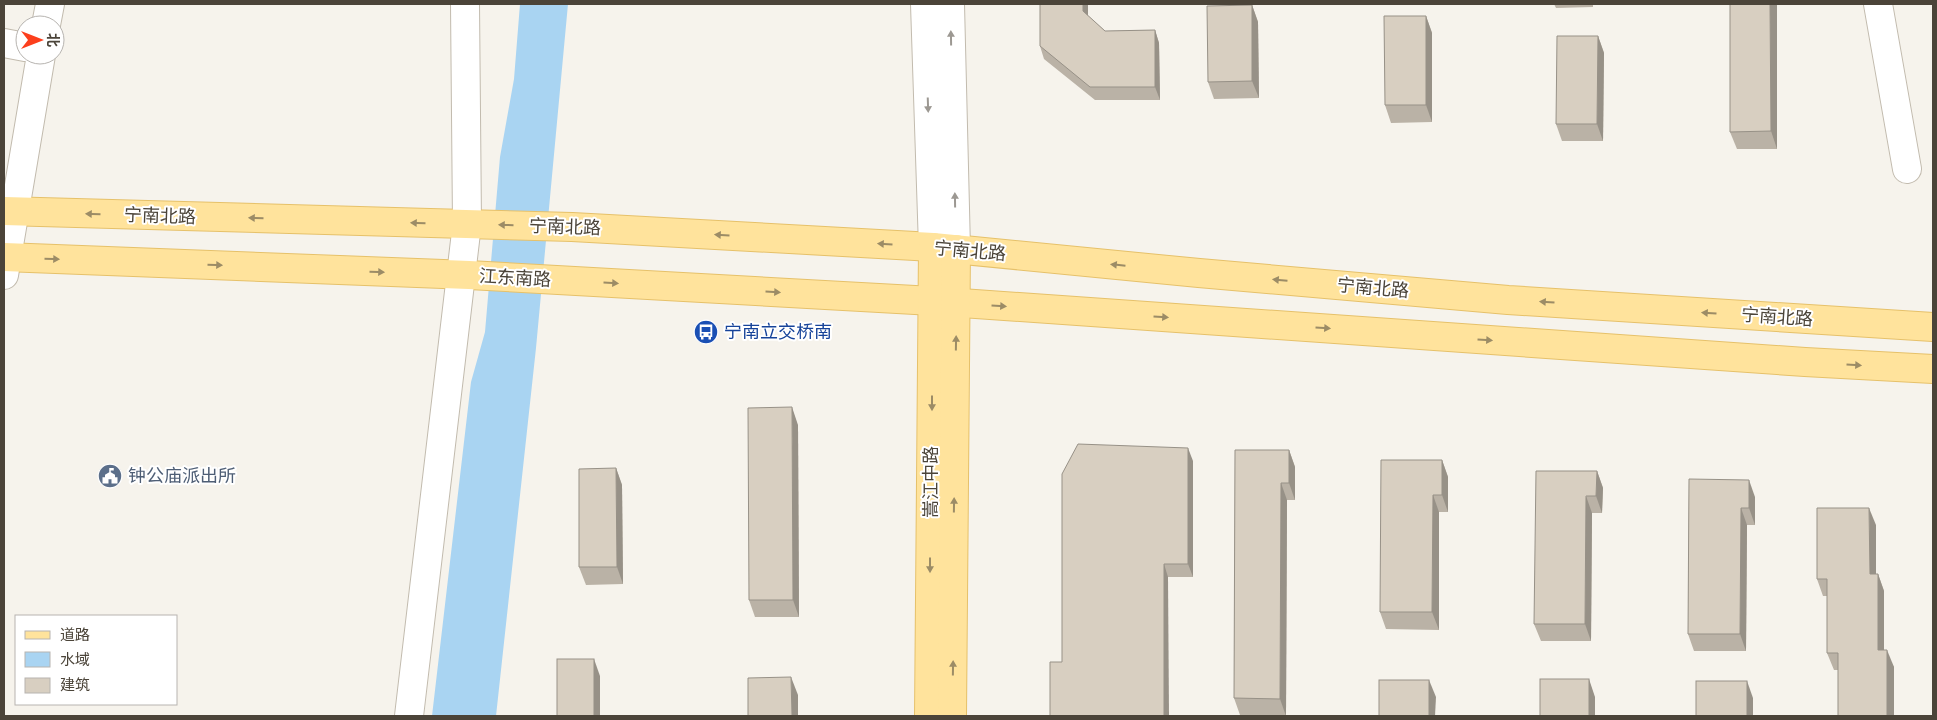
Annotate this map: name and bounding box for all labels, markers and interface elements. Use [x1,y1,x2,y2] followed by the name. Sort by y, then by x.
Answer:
[15,15,65,65] north arrow
[947,30,955,46] one-way arrow
[45,33,61,47] text: 北
[925,97,933,113] one-way arrow
[951,192,959,208] one-way arrow
[124,205,196,227] street label: 宁南北路
[85,209,101,217] one-way arrow
[248,214,264,222] one-way arrow
[529,216,601,238] street label: 宁南北路
[410,219,426,227] one-way arrow
[498,221,514,229] one-way arrow
[714,231,730,239] one-way arrow
[933,238,1007,264] street label: 宁南北路
[876,240,892,248] one-way arrow
[45,255,61,263] one-way arrow
[207,261,223,269] one-way arrow
[1110,261,1126,269] one-way arrow
[479,266,551,290] street label: 江东南路
[369,268,385,276] one-way arrow
[1336,275,1410,301] street label: 宁南北路
[1272,276,1288,284] one-way arrow
[603,280,619,288] one-way arrow
[765,289,781,297] one-way arrow
[1538,298,1554,306] one-way arrow
[991,302,1007,310] one-way arrow
[1740,305,1814,329] street label: 宁南北路
[1700,308,1716,316] one-way arrow
[1153,314,1169,322] one-way arrow
[693,319,719,345] bus stop icon: 宁南立交桥南
[724,322,832,342] place label: 宁南立交桥南
[1315,325,1331,333] one-way arrow
[952,334,960,350] one-way arrow
[1477,336,1493,344] one-way arrow
[1846,361,1862,369] one-way arrow
[928,395,936,411] one-way arrow
[921,446,941,518] street label: 嵩江中路
[97,463,123,489] public building icon: 钟公庙派出所
[128,466,236,486] place label: 钟公庙派出所
[950,497,958,513] one-way arrow
[926,557,934,573] one-way arrow
[15,615,178,705] legend
[60,626,90,643] text: 道路
[60,651,90,668] text: 水域
[949,659,957,675] one-way arrow
[60,676,90,693] text: 建筑

